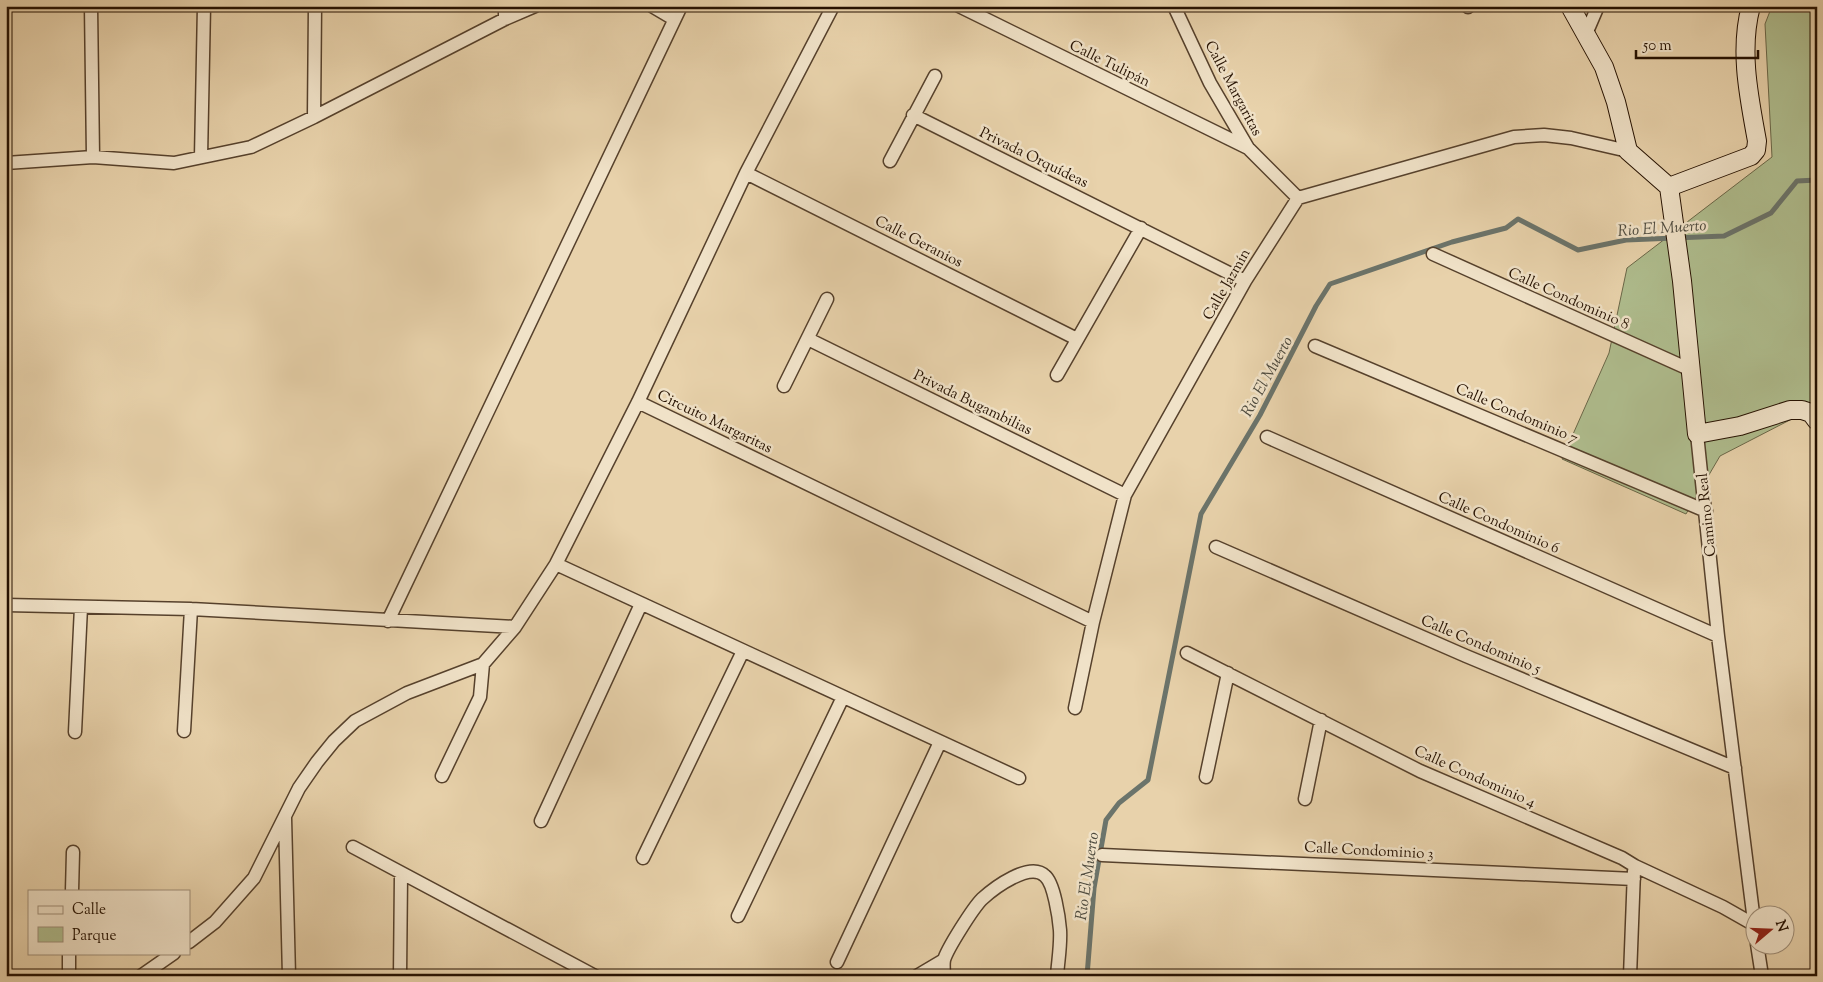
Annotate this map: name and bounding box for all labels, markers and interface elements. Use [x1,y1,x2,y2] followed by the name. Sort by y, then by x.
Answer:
[1636,28,1758,60] scale bar
[1065,36,1153,93] street label: Calle Tulipán
[1642,36,1672,57] text: 50 m
[1199,37,1267,140] street label: Calle Margaritas
[975,123,1091,194] street label: Privada Orquídeas
[871,211,966,274] street label: Calle Geranios
[1617,215,1707,244] water label: Rio El Muerto
[1198,245,1256,324] street label: Calle Jazmín
[1504,263,1632,336] street label: Calle Condominio 8
[1237,333,1300,422] water label: Rio El Muerto
[910,366,1035,441] street label: Privada Bugambilias
[1452,379,1581,450] street label: Calle Condominio 7
[653,385,776,459] street label: Circuito Margaritas
[1693,472,1722,558] street label: Camino Real
[1434,487,1562,560] street label: Calle Condominio 6
[1417,611,1544,680] street label: Calle Condominio 5
[1410,741,1539,814] street label: Calle Condominio 4
[1071,831,1106,922] water label: Rio El Muerto
[1304,838,1434,865] street label: Calle Condominio 3
[28,890,190,954] legend
[72,900,106,921] text: Calle
[1746,904,1796,954] north arrow
[1769,918,1792,935] text: N
[72,926,116,947] text: Parque

